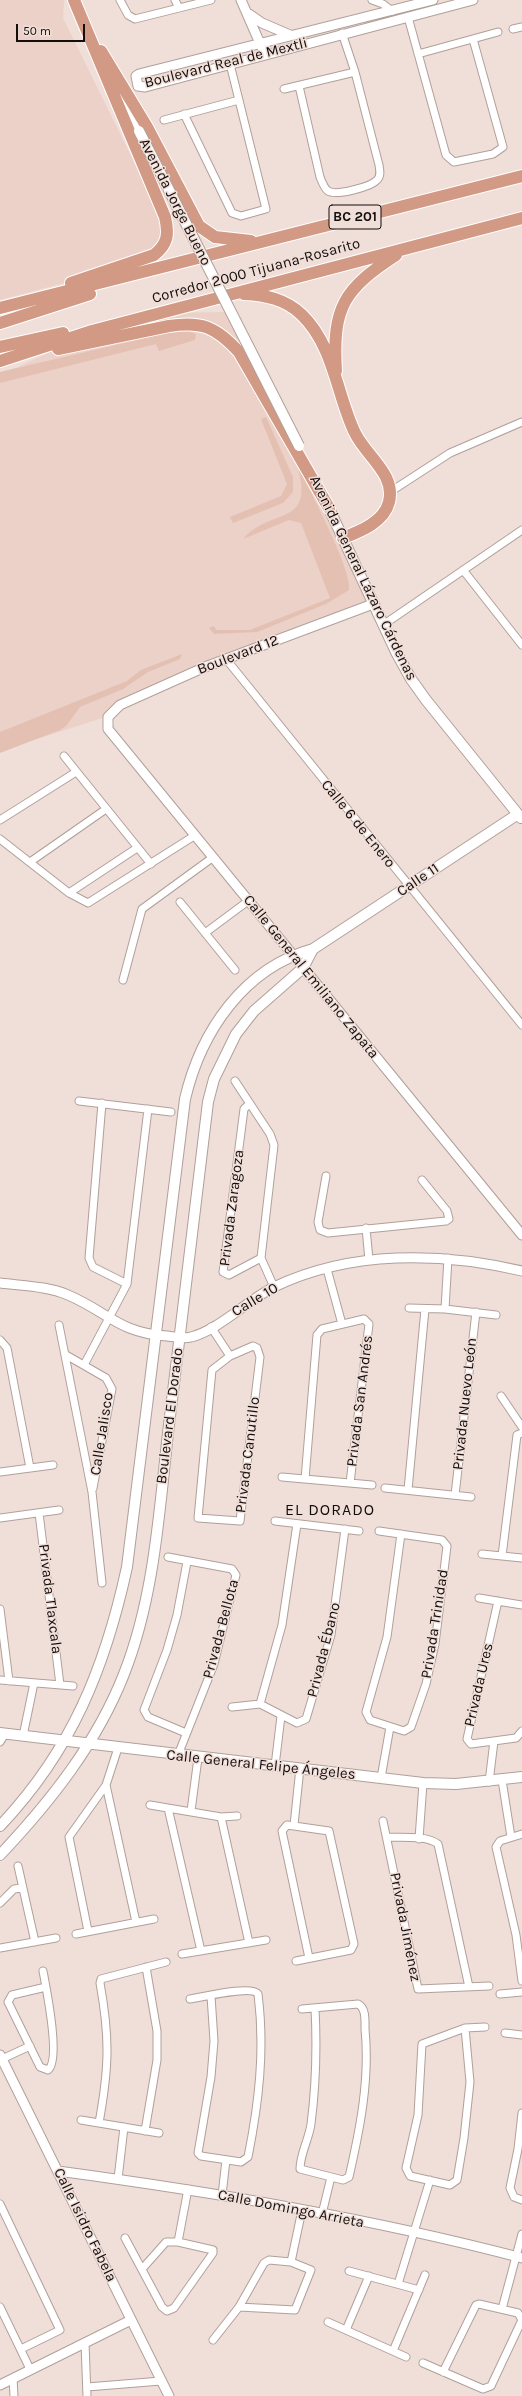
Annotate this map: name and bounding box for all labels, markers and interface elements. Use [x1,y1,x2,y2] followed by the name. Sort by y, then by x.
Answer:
[18,16,87,42] scale bar
[23,24,51,38] text: 50 m
[142,34,310,92] street label: Boulevard Real de Mextli
[135,135,215,269] street label: Avenida Jorge Bueno
[329,205,381,229] road number: BC 201
[150,235,362,307] street label: Corredor 2000 Tijuana-Rosarito
[305,473,421,683] street label: Avenida General Lázaro Cárdenas
[195,631,281,679] street label: Boulevard 12
[317,776,399,872] street label: Calle 6 de Enero
[393,859,443,901] street label: Calle 11
[239,892,383,1062] street label: Calle General Emiliano Zapata
[216,1149,248,1267] street label: Privada Zaragoza
[229,1279,281,1321] street label: Calle 10
[343,1334,377,1468] street label: Privada San Andrés
[449,1337,481,1471] street label: Privada Nuevo León
[153,1347,187,1485] street label: Boulevard El Dorado
[87,1391,117,1477] street label: Calle Jalisco
[232,1396,264,1514] street label: Privada Canutillo
[285,1500,375,1520] district label: EL DORADO
[34,1543,66,1655] street label: Privada Tlaxcala
[417,1568,453,1680] street label: Privada Trinidad
[199,1577,243,1681] street label: Privada Bellota
[303,1601,345,1699] street label: Privada Ébano
[461,1641,497,1729] street label: Privada Ures
[166,1746,356,1784] street label: Calle General Felipe Ángeles
[386,1871,424,1983] street label: Privada Jiménez
[50,2165,120,2285] street label: Calle Isidro Fabela
[216,2186,366,2232] street label: Calle Domingo Arrieta

